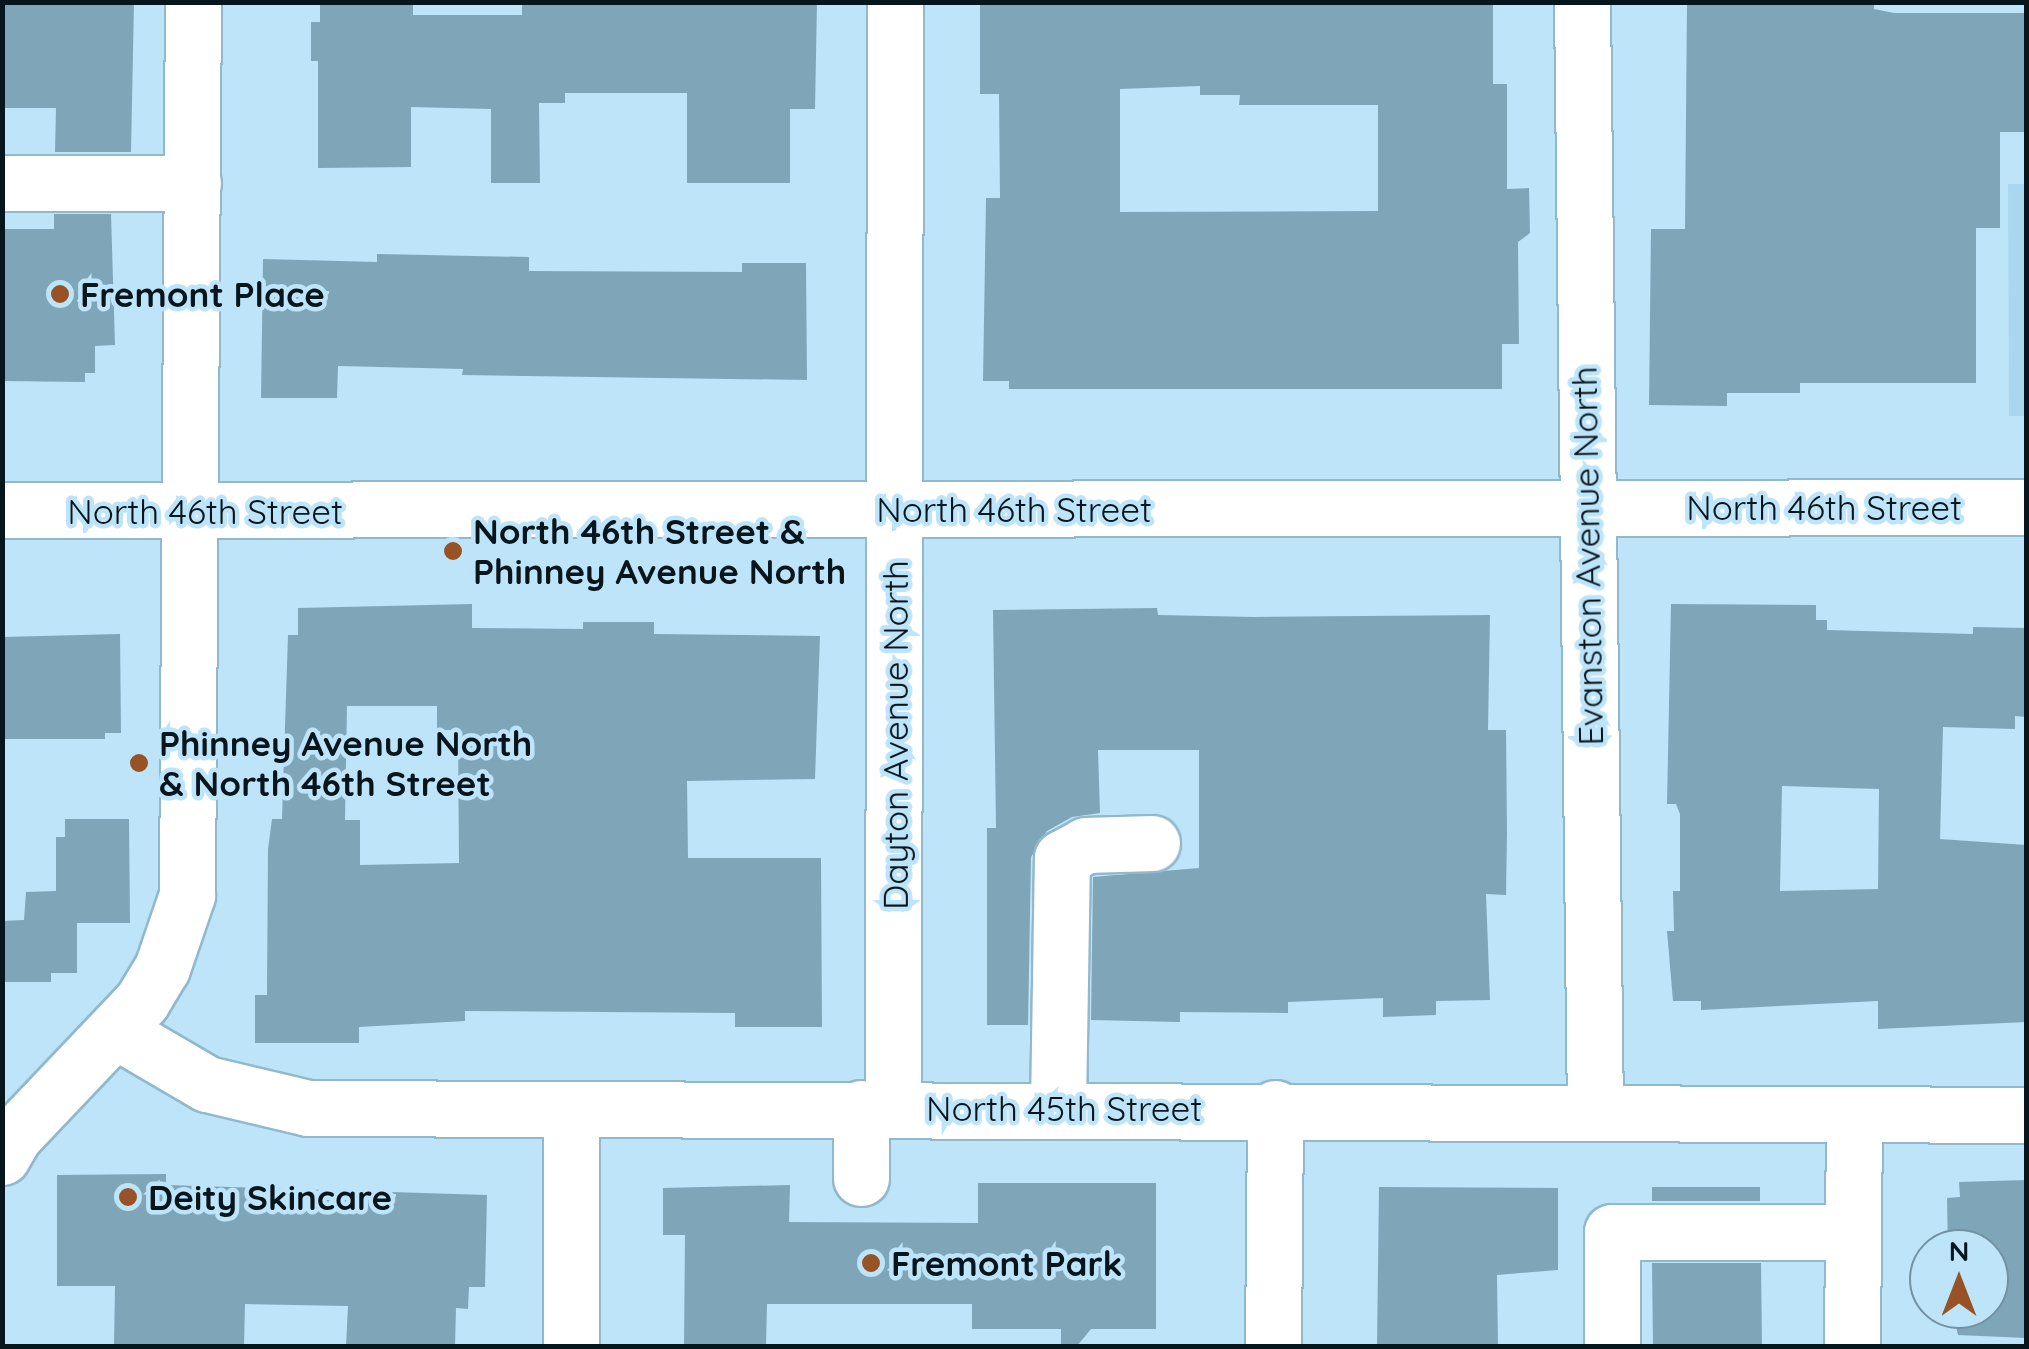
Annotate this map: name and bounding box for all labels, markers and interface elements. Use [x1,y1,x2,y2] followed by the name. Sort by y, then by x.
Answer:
[80,273,325,315] place label: Fremont Place
[49,283,71,305] marker: Fremont Place
[1563,366,1611,746] street label: Evanston Avenue North
[1686,486,1962,528] street label: North 46th Street
[876,488,1152,530] street label: North 46th Street
[67,490,343,532] street label: North 46th Street
[473,510,846,592] place label: North 46th Street & Phinney Avenue North
[442,540,464,562] marker: North 46th Street & Phinney Avenue North
[874,560,916,910] street label: Dayton Avenue North
[159,722,532,804] place label: Phinney Avenue North & North 46th Street
[128,752,150,774] marker: Phinney Avenue North & North 46th Street
[926,1087,1202,1129] street label: North 45th Street
[148,1176,392,1218] place label: Deity Skincare
[117,1186,139,1208] marker: Deity Skincare
[1909,1229,2009,1329] north arrow
[1949,1233,1969,1268] text: N
[891,1242,1123,1284] place label: Fremont Park
[860,1252,882,1274] marker: Fremont Park

